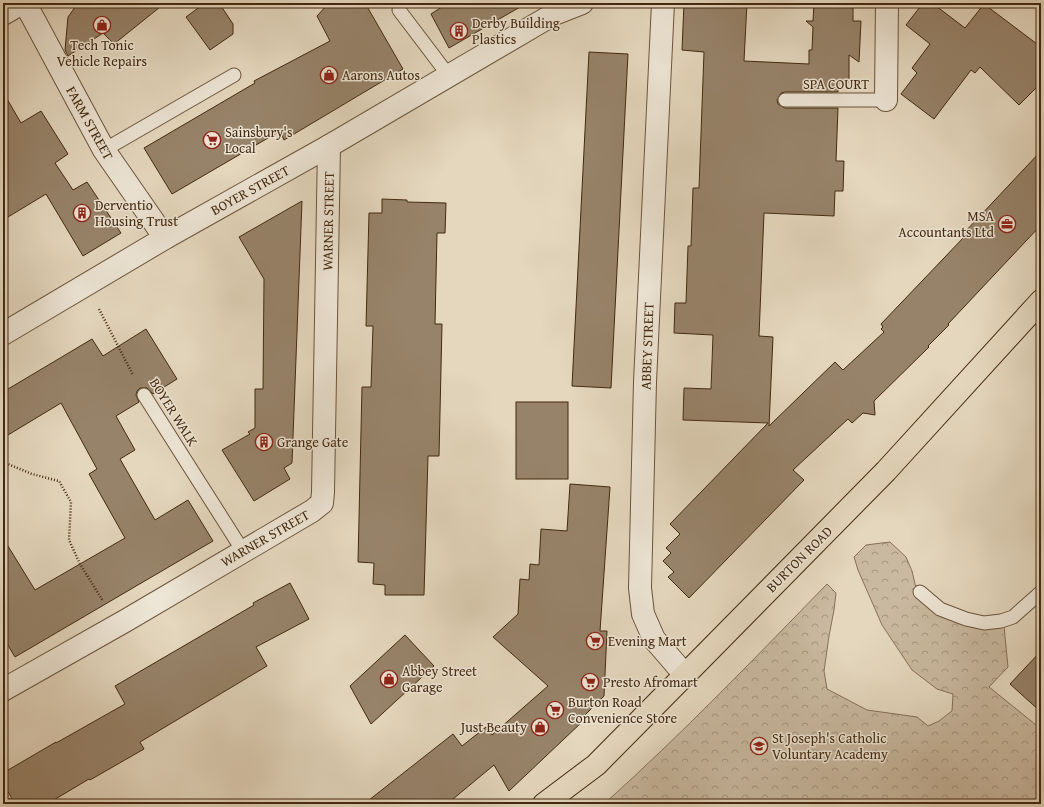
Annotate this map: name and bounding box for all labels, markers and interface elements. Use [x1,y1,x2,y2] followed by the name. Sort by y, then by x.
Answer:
[472,13,560,49] place label: Derby Building Plastics
[92,15,112,35] shop icon: Tech Tonic Vehicle Repairs
[449,21,469,41] building icon: Derby Building Plastics
[57,35,147,71] place label: Tech Tonic Vehicle Repairs
[319,65,339,85] shop icon: Aarons Autos
[342,65,420,85] place label: Aarons Autos
[803,74,869,94] street label: SPA COURT
[61,82,119,164] street label: FARM STREET
[225,122,293,158] place label: Sainsbury's Local
[202,130,222,150] supermarket icon: Sainsbury's Local
[207,160,293,220] street label: BOYER STREET
[317,171,339,271] street label: WARNER STREET
[95,195,178,231] place label: Derventio Housing Trust
[72,203,92,223] building icon: Derventio Housing Trust
[898,206,995,242] place label: MSA Accountants Ltd
[997,214,1017,234] office icon: MSA Accountants Ltd
[635,302,659,390] street label: ABBEY STREET
[145,374,203,451] street label: BOYER WALK
[254,432,274,452] building icon: Grange Gate
[277,432,349,452] place label: Grange Gate
[217,504,313,572] street label: WARNER STREET
[761,521,837,597] street label: BURTON ROAD
[585,631,605,651] supermarket icon: Evening Mart
[608,631,687,651] place label: Evening Mart
[402,661,477,697] place label: Abbey Street Garage
[379,669,399,689] shop icon: Abbey Street Garage
[580,672,600,692] supermarket icon: Presto Afromart
[603,672,698,692] place label: Presto Afromart
[568,692,677,728] place label: Burton Road Convenience Store
[545,700,565,720] supermarket icon: Burton Road Convenience Store
[459,717,527,737] place label: Just Beauty
[530,717,550,737] shop icon: Just Beauty
[772,728,888,764] place label: St Joseph's Catholic Voluntary Academy
[749,736,769,756] school or university icon: St Joseph's Catholic Voluntary Academy

